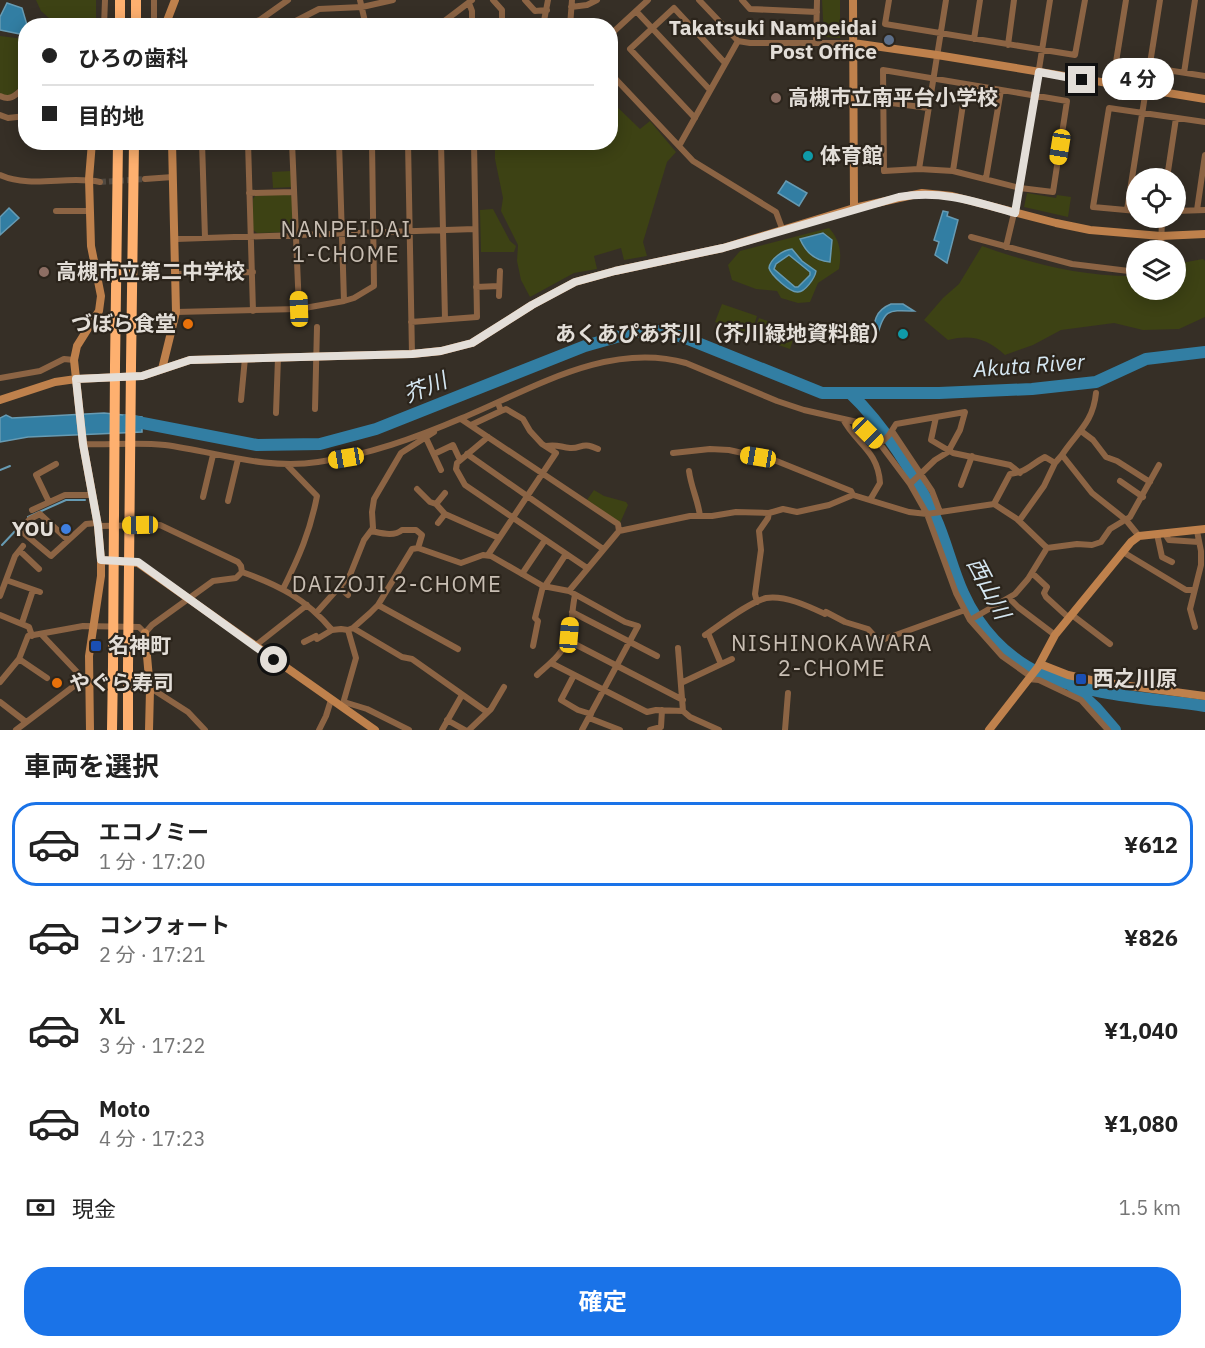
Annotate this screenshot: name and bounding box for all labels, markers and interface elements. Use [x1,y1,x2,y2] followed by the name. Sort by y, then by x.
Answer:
[669,13,877,65] place label: Takatsuki Nampeidai Post Office
[882,33,896,47] marker: Takatsuki Nampeidai Post Office
[78,43,188,72] text: ひろの歯科
[1103,59,1175,101] callout: 4 分
[1120,65,1156,92] text: 4 分
[1068,66,1095,93] route end
[788,83,998,111] place label: 高槻市立南平台小学校
[769,91,783,105] marker: 高槻市立南平台小学校
[78,101,144,130] text: 目的地
[1048,128,1072,166] car
[820,141,883,169] place label: 体育館
[801,149,815,163] marker: 体育館
[1126,168,1186,300] map controls
[1126,168,1186,228] button: locate
[280,214,412,268] district label: NANPEIDAI 1-CHOME
[1126,240,1186,300] button: layers
[56,257,245,285] place label: 高槻市立第二中学校
[37,265,51,279] marker: 高槻市立第二中学校
[289,291,309,327] car
[71,309,176,337] place label: づぼら食堂
[181,317,195,331] marker: づぼら食堂
[555,319,891,347] place label: あくあぴあ芥川（芥川緑地資料館）
[896,327,910,341] marker: あくあぴあ芥川（芥川緑地資料館）
[971,346,1087,383] water label: Akuta River
[399,364,452,408] water label: 芥川
[849,414,887,452] car
[739,445,777,469] car
[327,446,365,470] car
[12,514,54,542] place label: YOU
[122,516,158,534] car
[59,522,73,536] marker: YOU
[961,552,1019,625] water label: 西山川
[292,569,502,598] district label: DAIZOJI 2-CHOME
[558,616,580,654] car
[731,628,933,682] district label: NISHINOKAWARA 2-CHOME
[108,631,171,659] place label: 名神町
[89,639,103,653] marker: 名神町
[260,646,287,673] route start
[1093,664,1177,692] place label: 西之川原
[69,668,174,696] place label: やぐら寿司
[1074,672,1088,686] marker: 西之川原
[50,676,64,690] marker: やぐら寿司
[24,748,159,783] text: 車両を選択
[27,817,81,871] icon: car
[99,817,209,846] text: エコノミー
[1124,830,1178,859] text: ¥612
[99,848,206,875] text: 1 分 · 17:20
[27,910,81,964] icon: car
[99,910,230,939] text: コンフォート
[1124,923,1178,952] text: ¥826
[99,941,206,968] text: 2 分 · 17:21
[99,1001,125,1030] text: XL
[27,1003,81,1057] icon: car
[1104,1016,1178,1045] text: ¥1,040
[99,1032,206,1059] text: 3 分 · 17:22
[99,1094,150,1123] text: Moto
[27,1096,81,1150] icon: car
[1104,1109,1178,1138] text: ¥1,080
[99,1125,206,1152] text: 4 分 · 17:23
[24,1191,57,1224] icon: cash
[72,1194,116,1223] text: 現金
[1119,1194,1181,1221] text: 1.5 km
[24,1267,1181,1336] button: 確定

